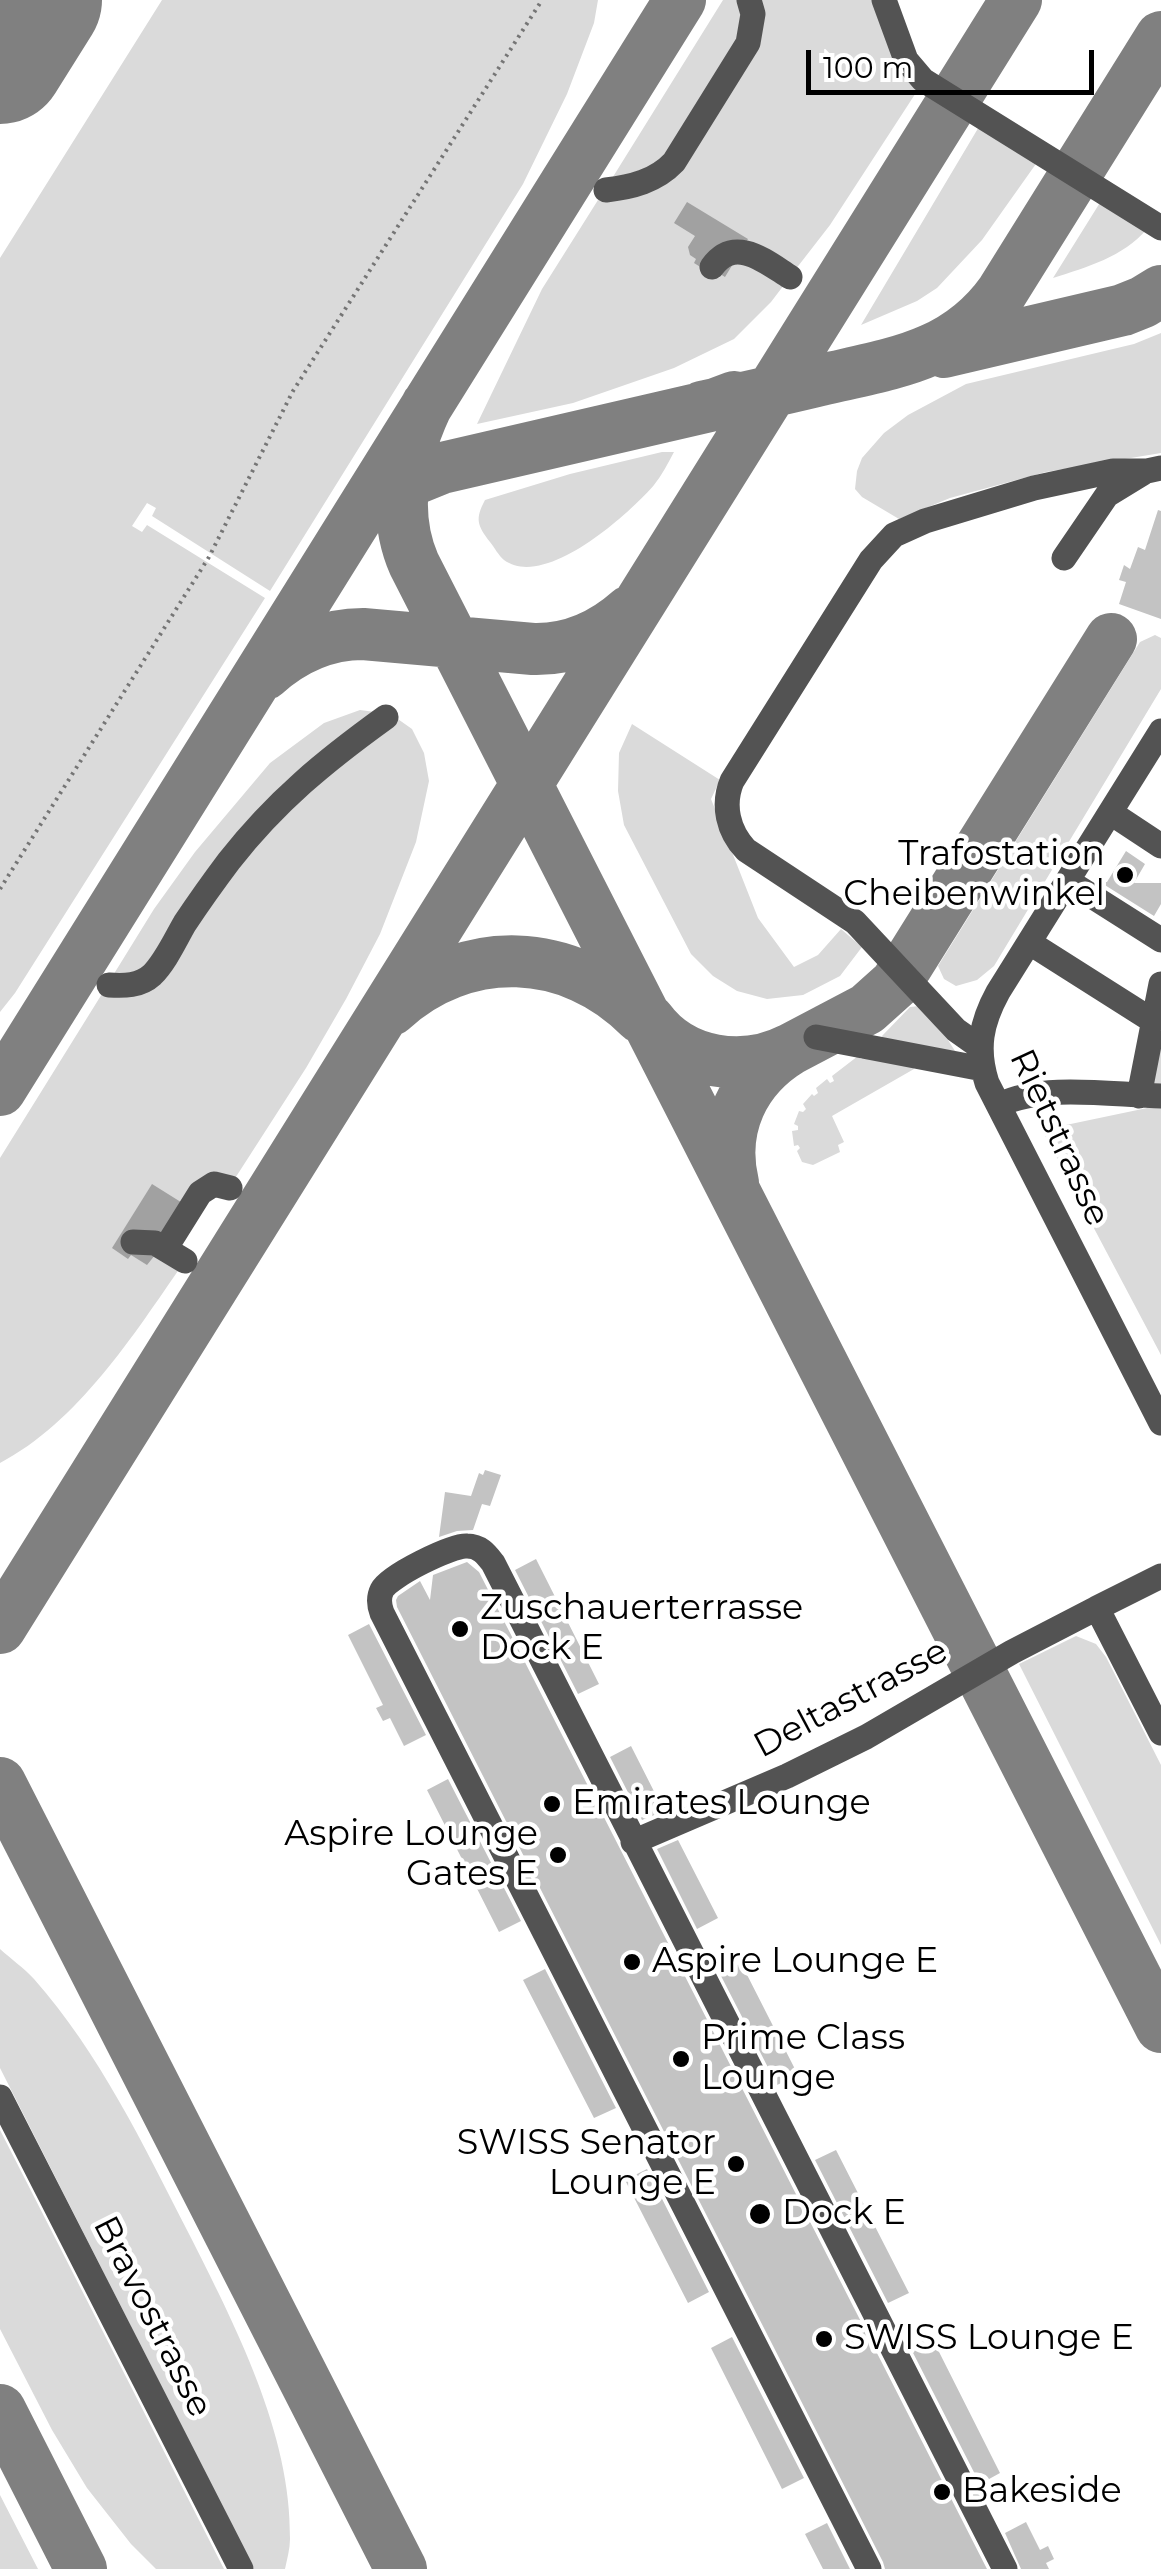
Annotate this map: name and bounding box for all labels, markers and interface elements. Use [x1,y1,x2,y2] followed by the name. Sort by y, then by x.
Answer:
[811,30,1098,92] scale bar
[823,49,913,86] text: 100 m
[843,834,1105,916] place label: Trafostation Cheibenwinkel
[1114,864,1136,886] marker: Trafostation Cheibenwinkel
[1000,1043,1118,1233] street label: Rietstrasse
[480,1588,803,1670] place label: Zuschauerterrasse Dock E
[449,1618,471,1640] marker: Zuschauerterrasse Dock E
[747,1630,955,1768] street label: Deltastrasse
[572,1783,871,1825] place label: Emirates Lounge
[541,1793,563,1815] marker: Emirates Lounge
[284,1814,538,1896] place label: Aspire Lounge Gates E
[547,1844,569,1866] marker: Aspire Lounge Gates E
[652,1941,938,1983] place label: Aspire Lounge E
[621,1951,643,1973] marker: Aspire Lounge E
[701,2018,905,2100] place label: Prime Class Lounge
[670,2048,692,2070] marker: Prime Class Lounge
[457,2123,716,2205] place label: SWISS Senator Lounge E
[725,2153,747,2175] marker: SWISS Senator Lounge E
[782,2193,906,2235] place label: Dock E
[747,2201,773,2227] marker: Dock E
[83,2210,221,2424] street label: Bravostrasse
[844,2318,1134,2360] place label: SWISS Lounge E
[813,2328,835,2350] marker: SWISS Lounge E
[962,2471,1122,2513] place label: Bakeside
[931,2481,953,2503] marker: Bakeside

